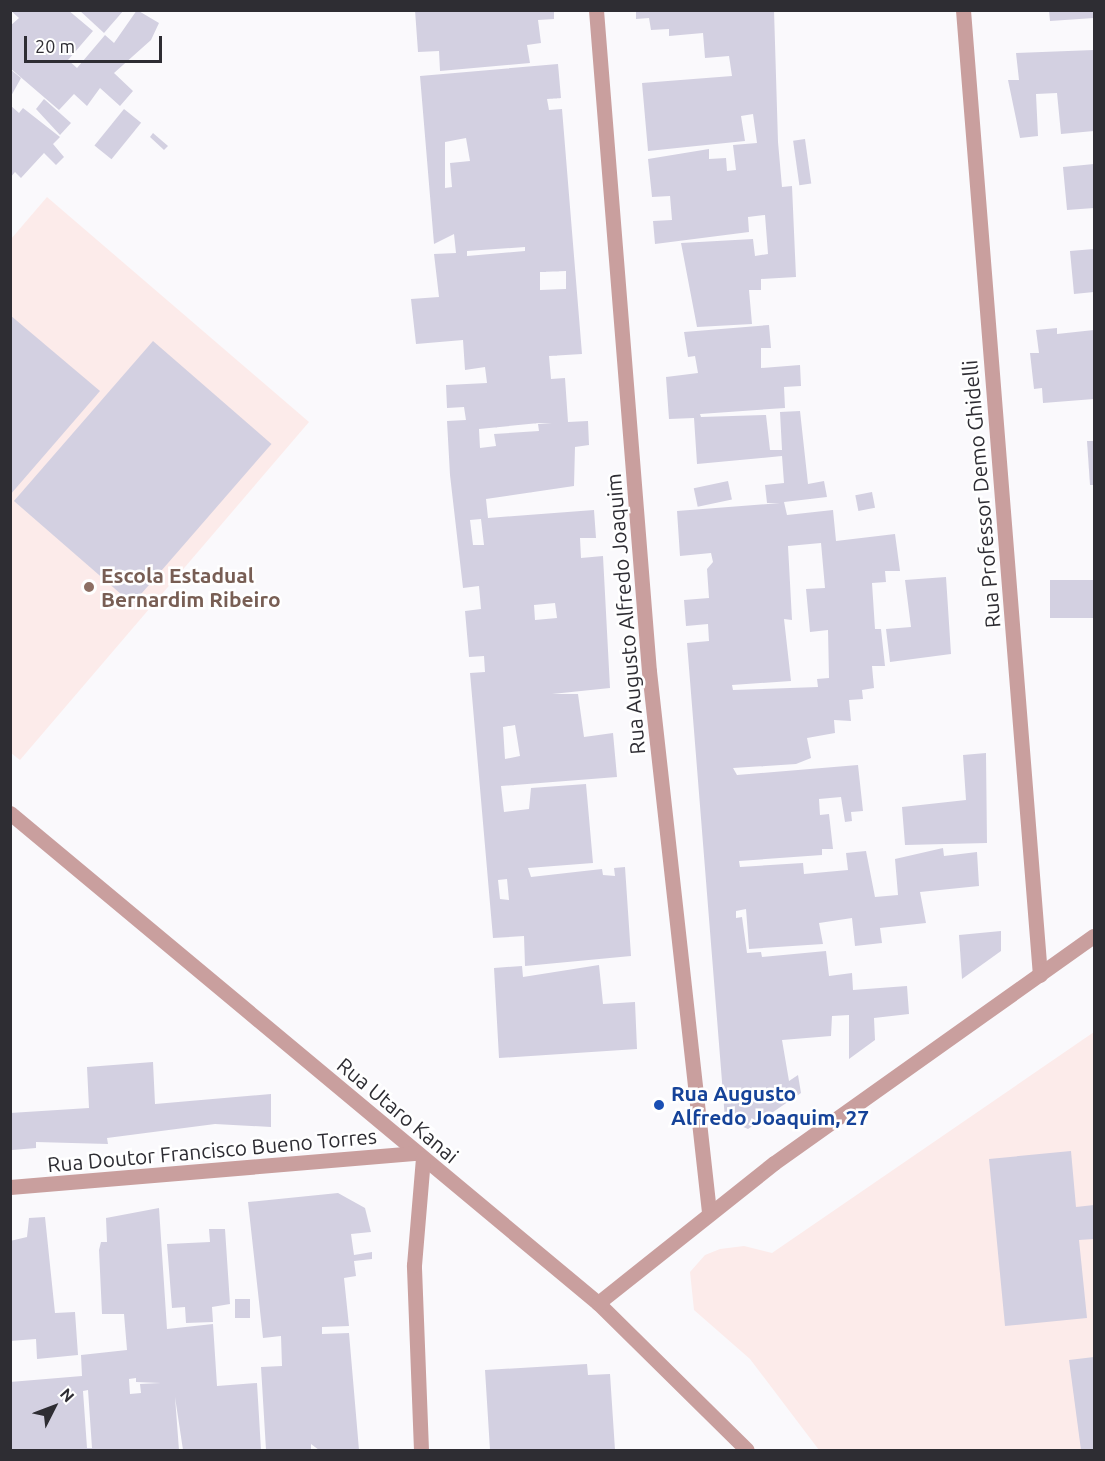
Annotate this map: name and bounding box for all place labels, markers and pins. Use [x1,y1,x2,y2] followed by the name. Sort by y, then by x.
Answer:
[101,562,281,612] place label: Escola Estadual Bernardim Ribeiro
[82,580,96,594] marker: Escola Estadual Bernardim Ribeiro
[671,1080,869,1130] place label: Rua Augusto Alfredo Joaquim, 27
[652,1098,666,1112] marker: Rua Augusto Alfredo Joaquim, 27

